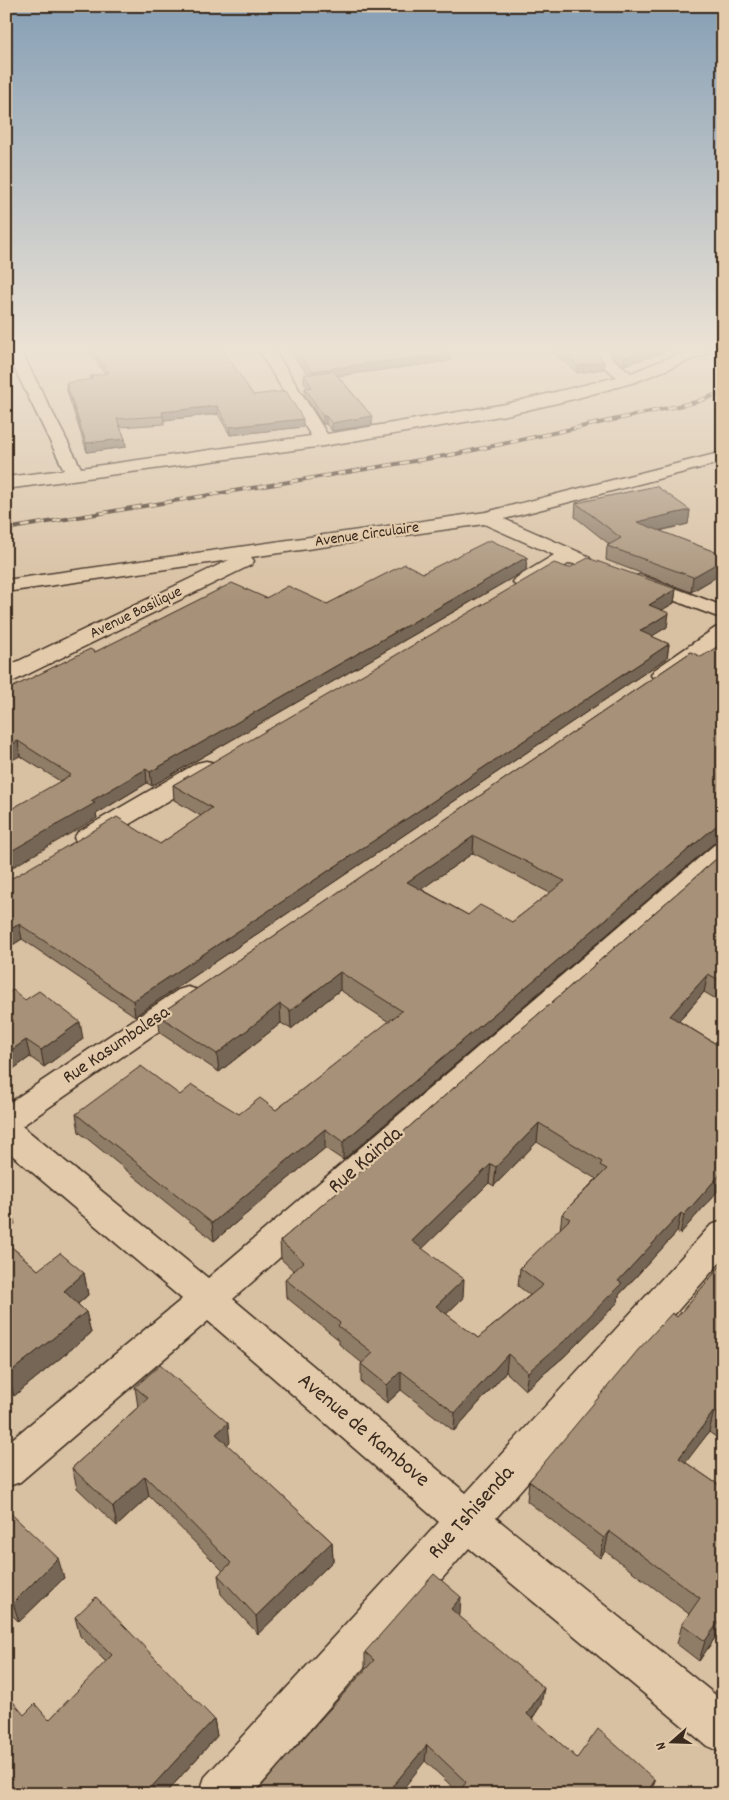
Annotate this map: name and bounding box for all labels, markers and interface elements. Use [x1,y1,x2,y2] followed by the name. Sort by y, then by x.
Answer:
[314,516,420,554] street label: Avenue Circulaire
[86,581,186,645] street label: Avenue Basilique
[58,1000,177,1092] street label: Rue Kasumbalesa
[322,1119,411,1202] street label: Rue Kaïnda
[290,1366,436,1496] street label: Avenue de Kambove
[421,1459,523,1567] street label: Rue Tshisenda
[646,1718,696,1768] north arrow
[651,1739,672,1752] text: N

